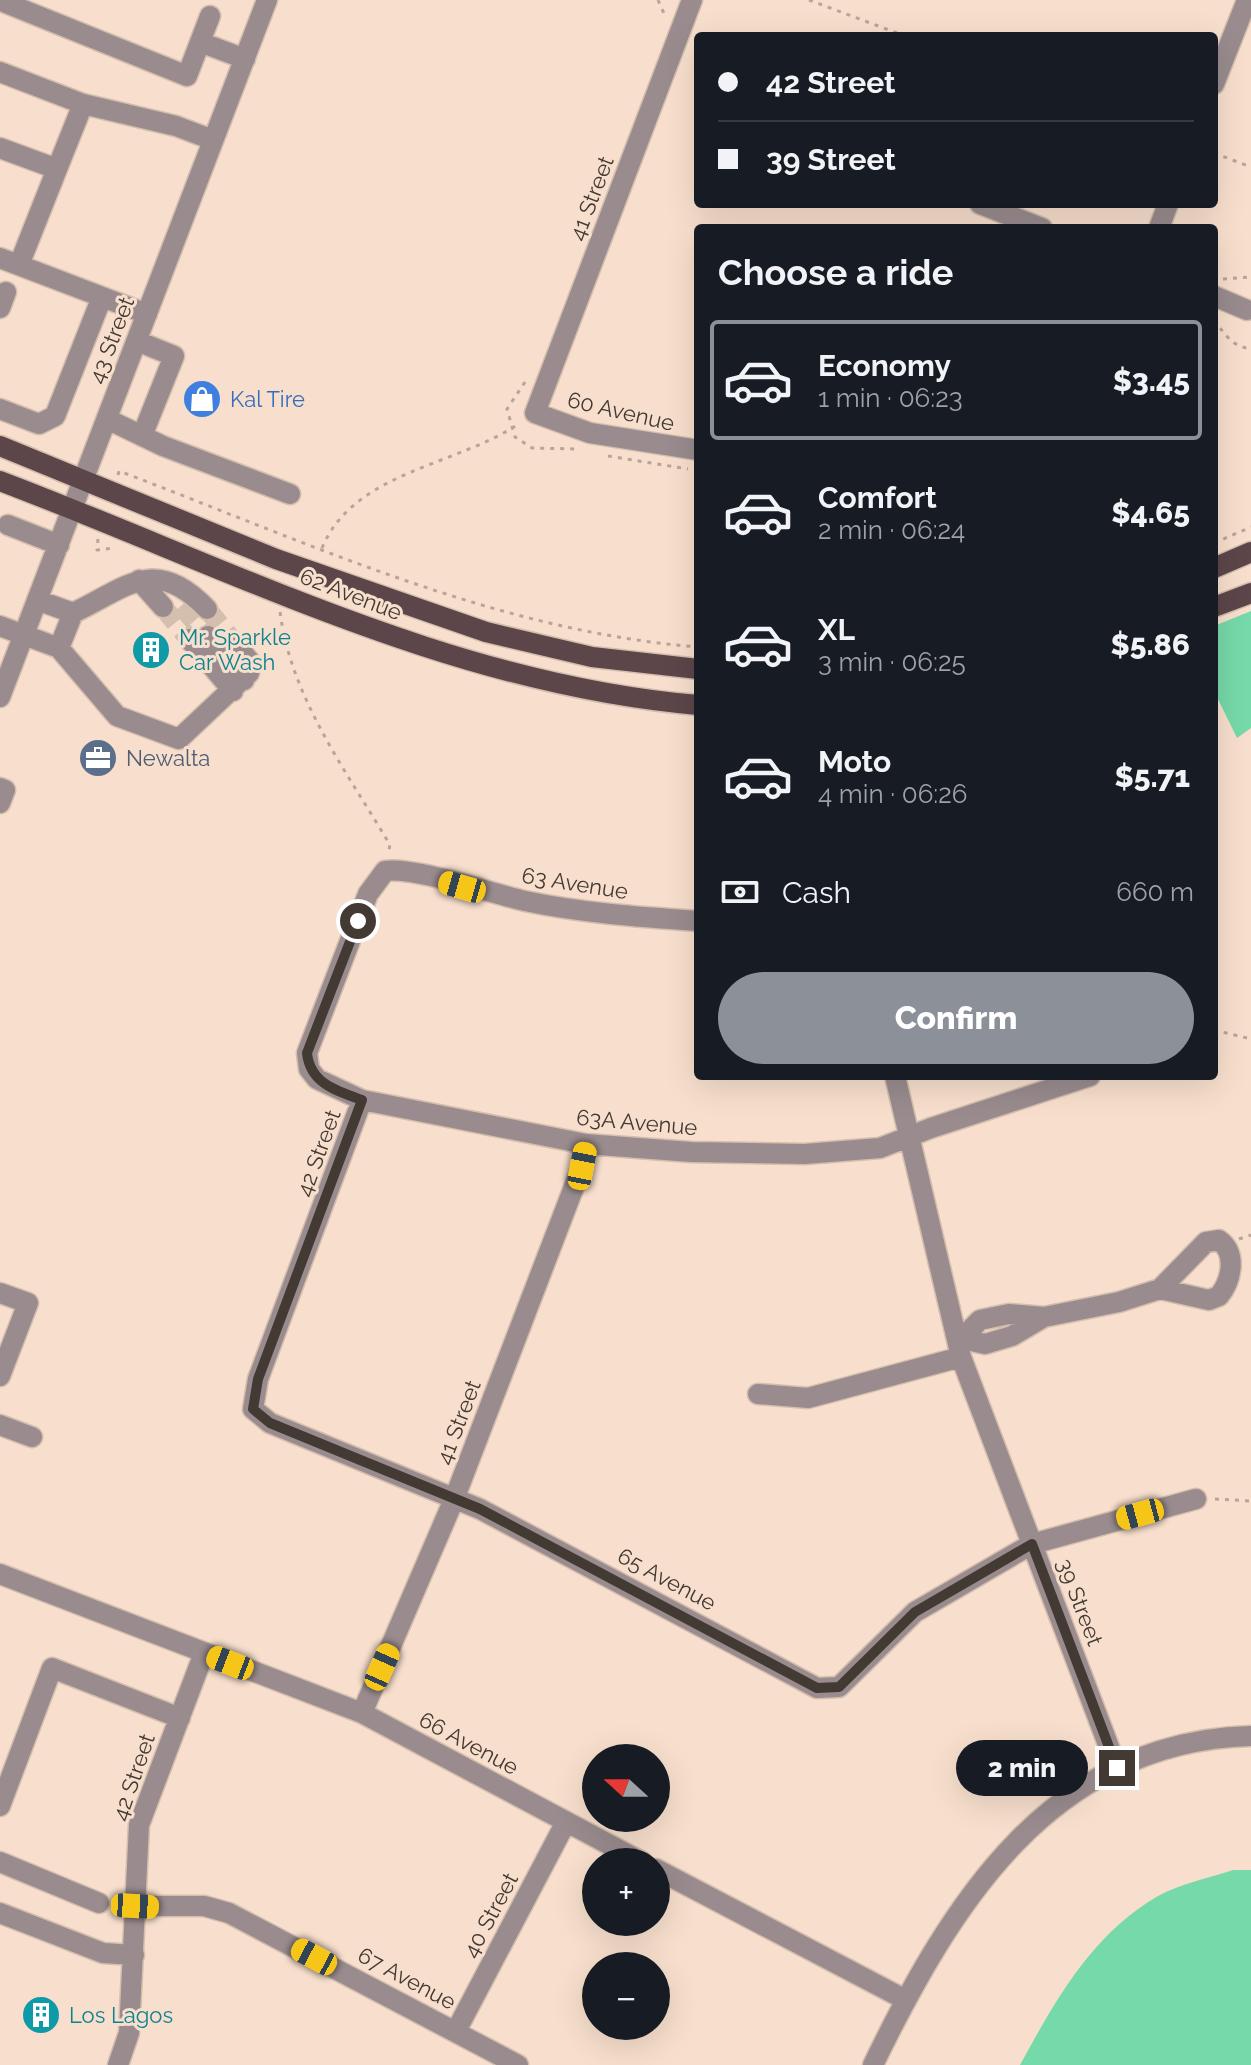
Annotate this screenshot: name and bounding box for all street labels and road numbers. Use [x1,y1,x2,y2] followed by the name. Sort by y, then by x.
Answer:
[563,152,619,244] street label: 41 Street
[83,293,140,387] street label: 43 Street
[565,386,677,436] street label: 60 Avenue
[296,563,406,625] street label: 62 Avenue
[520,862,630,904] street label: 63 Avenue
[575,1104,699,1140] street label: 63A Avenue
[290,1106,346,1200] street label: 42 Street
[430,1376,486,1468] street label: 41 Street
[613,1542,721,1616] street label: 65 Avenue
[1052,1555,1109,1650] street label: 39 Street
[415,1706,523,1780] street label: 66 Avenue
[106,1730,160,1824] street label: 42 Street
[457,1868,523,1962] street label: 40 Street
[354,1941,460,2015] street label: 67 Avenue

